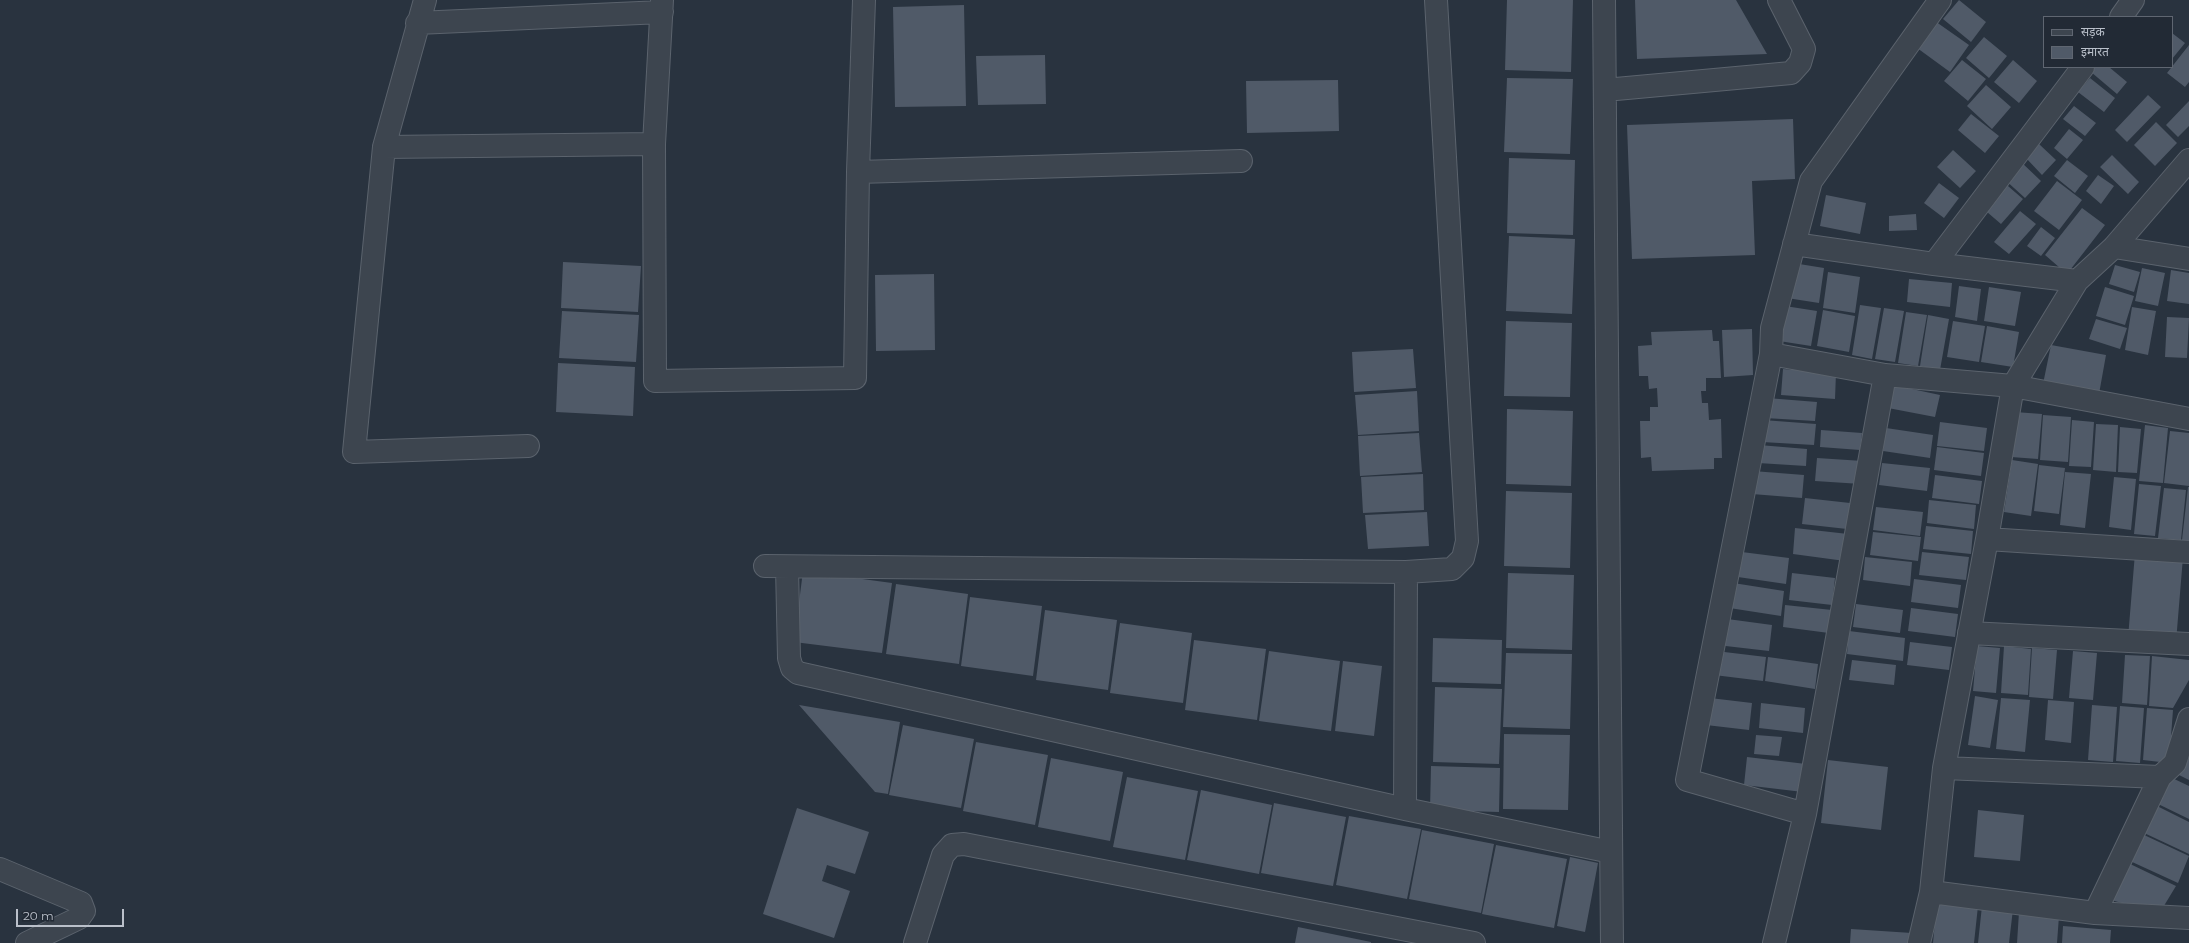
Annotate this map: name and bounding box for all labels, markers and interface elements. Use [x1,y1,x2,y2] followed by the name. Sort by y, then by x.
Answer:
[2043,16,2173,68] legend
[2081,24,2105,39] text: सड़क
[2081,44,2109,59] text: इमारत
[18,901,126,927] scale bar
[23,908,54,923] text: 20 m

